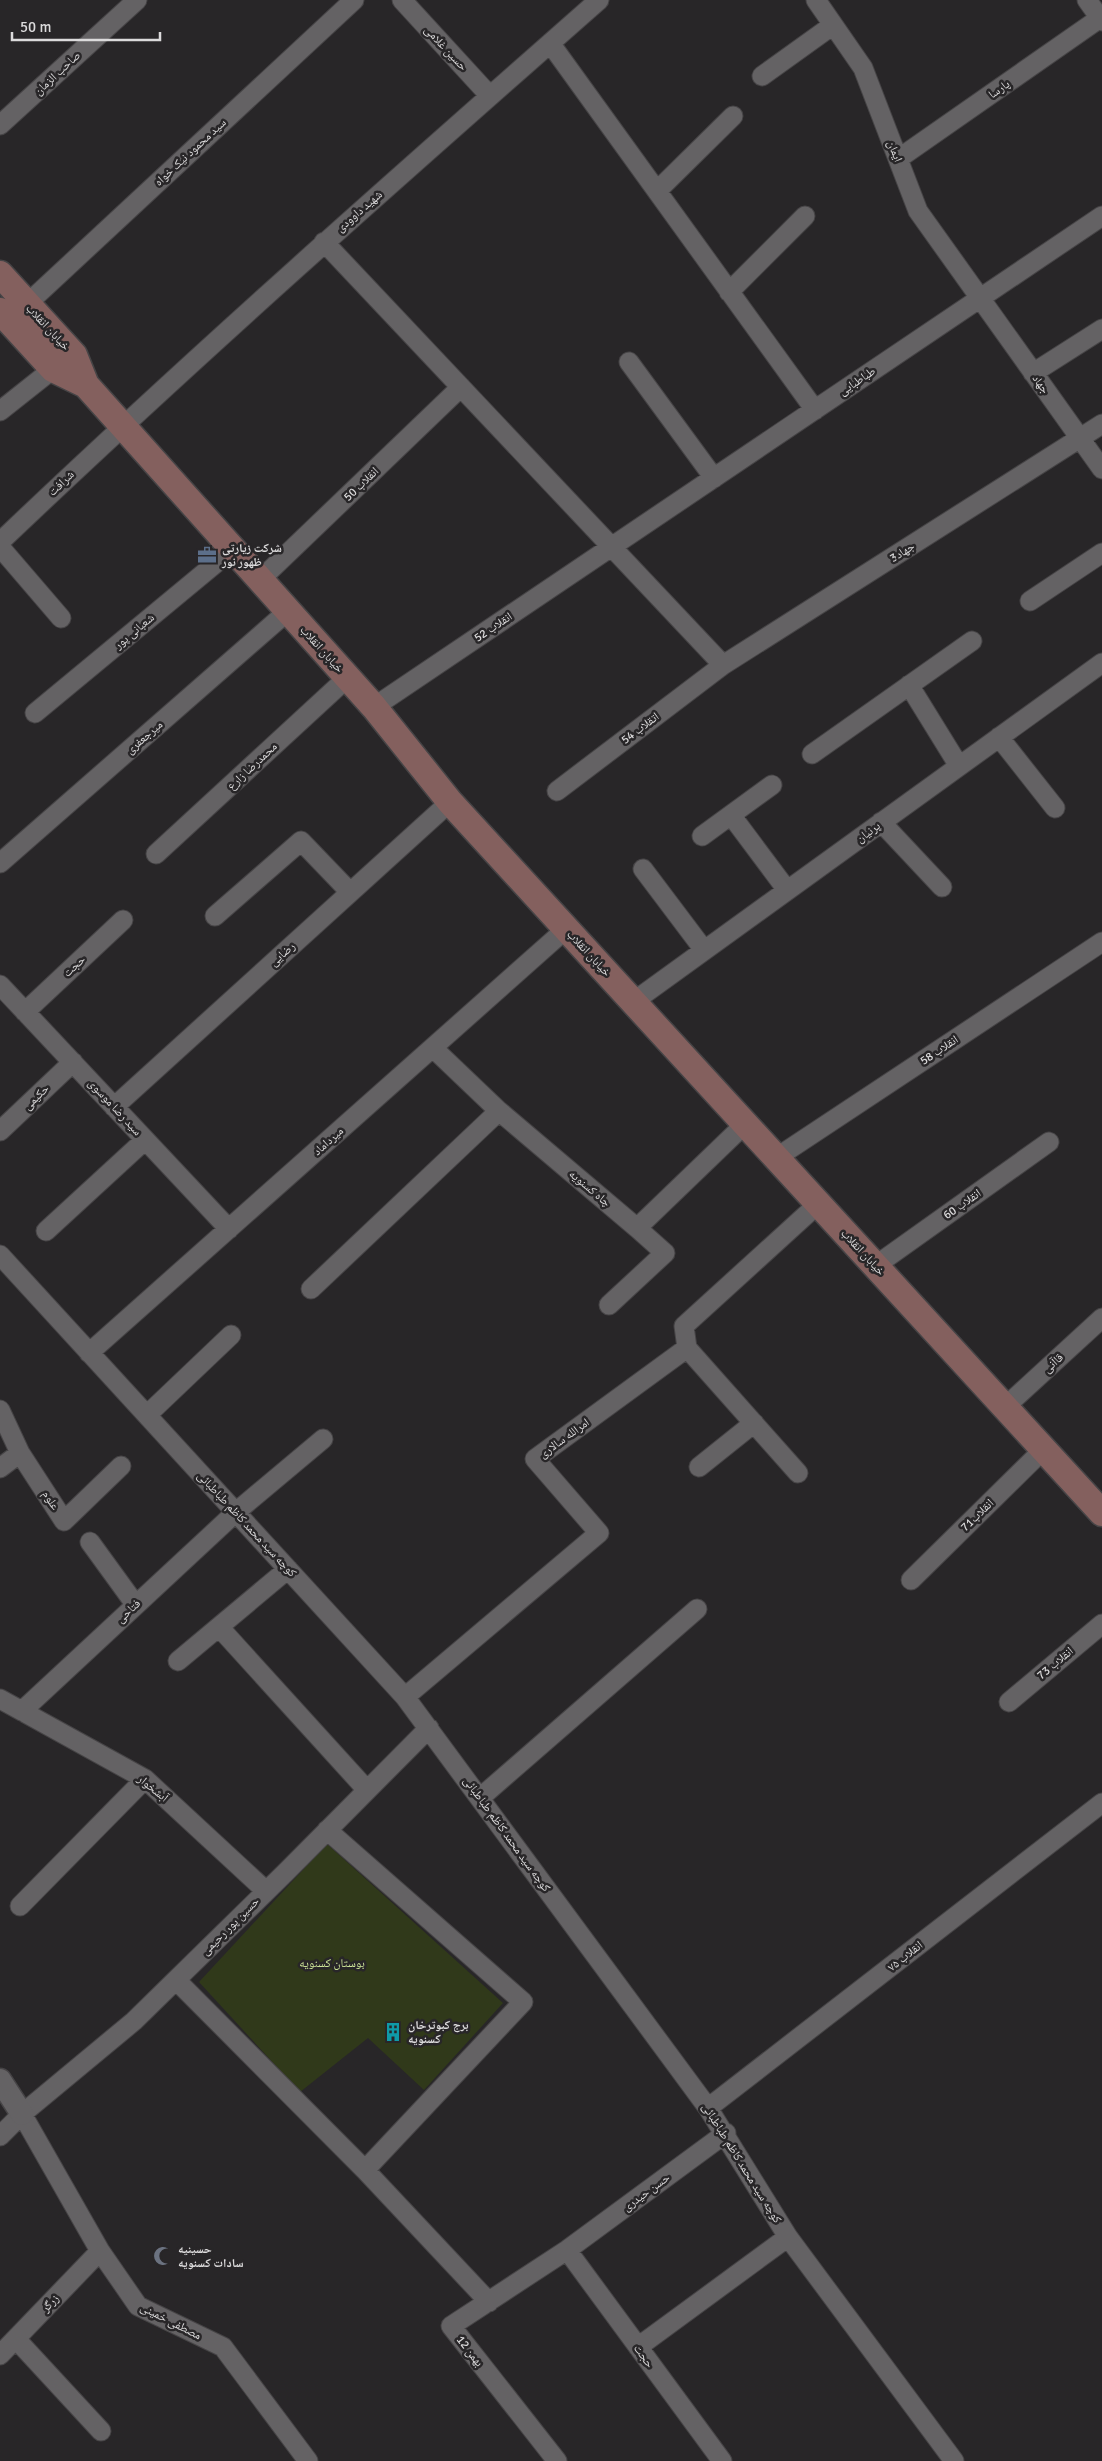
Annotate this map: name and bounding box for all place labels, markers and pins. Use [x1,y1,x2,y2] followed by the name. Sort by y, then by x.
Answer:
[221,541,282,570] place label: شرکت زیارتی ظهور نور
[196,544,218,566] office icon: شرکت زیارتی ظهور نور
[408,2018,469,2047] place label: برج کبوترخان کسنویه
[382,2021,404,2043] building icon: برج کبوترخان کسنویه
[178,2242,244,2271] place label: حسینیه سادات کسنویه
[152,2245,174,2267] mosque icon: حسینیه سادات کسنویه

